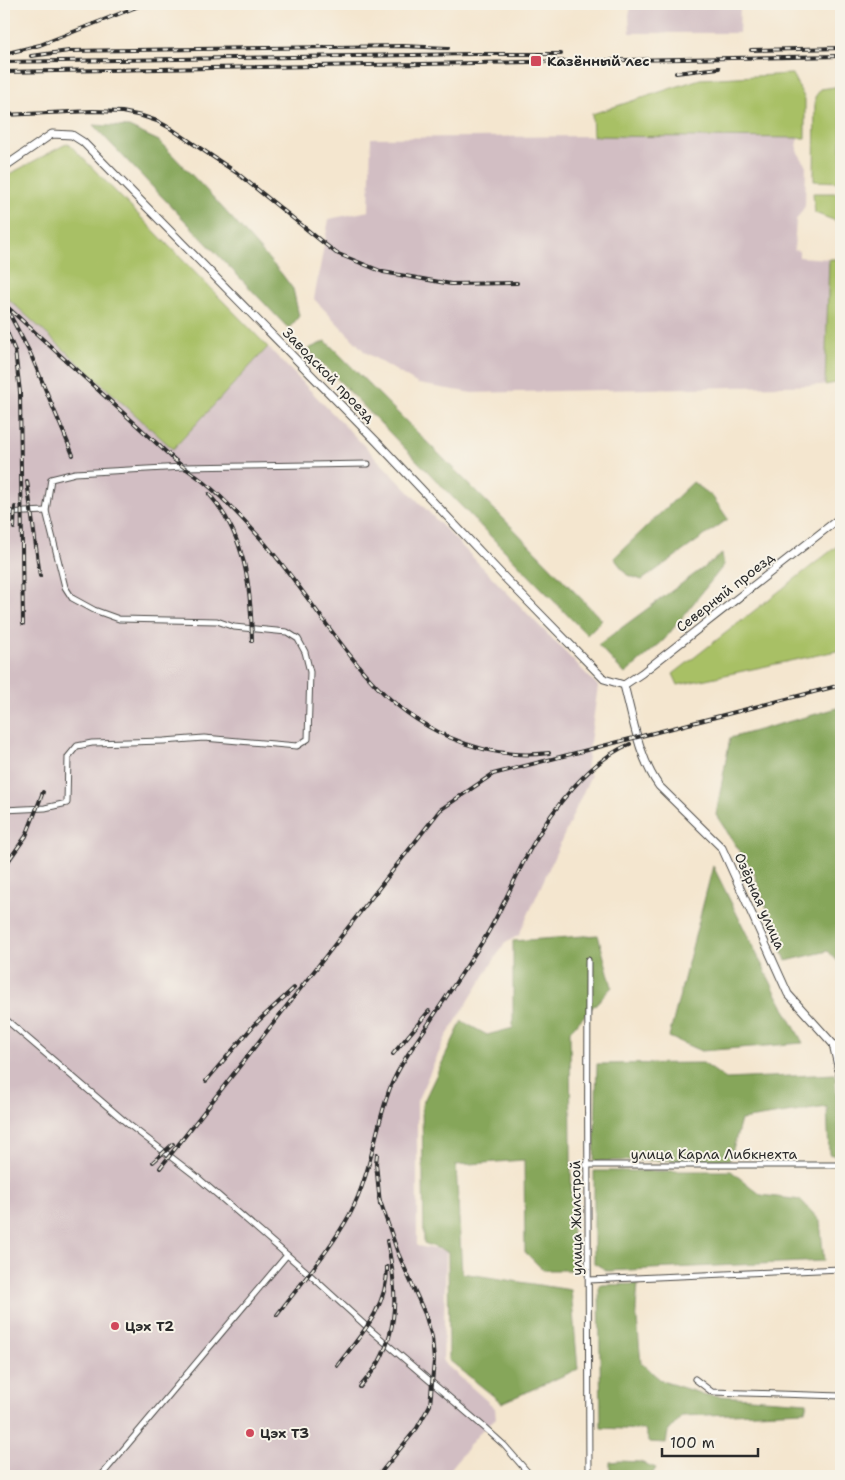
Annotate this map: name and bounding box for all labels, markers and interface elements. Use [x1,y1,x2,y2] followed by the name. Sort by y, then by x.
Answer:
[547,52,650,70] place label: Казённый лес
[529,54,543,68] marker: Казённый лес
[279,324,379,426] street label: Заводской проезд
[672,548,778,636] street label: Северный проезд
[731,850,790,953] street label: Озёрная улица
[631,1145,798,1163] street label: улица Карла Либкнехта
[566,1160,586,1276] street label: улица Жилстрой
[125,1317,174,1335] place label: Цэх Т2
[109,1320,121,1332] marker: Цэх Т2
[260,1424,309,1442] place label: Цэх Т3
[662,1425,759,1457] scale bar
[244,1427,256,1439] marker: Цэх Т3
[670,1433,715,1453] text: 100 m

